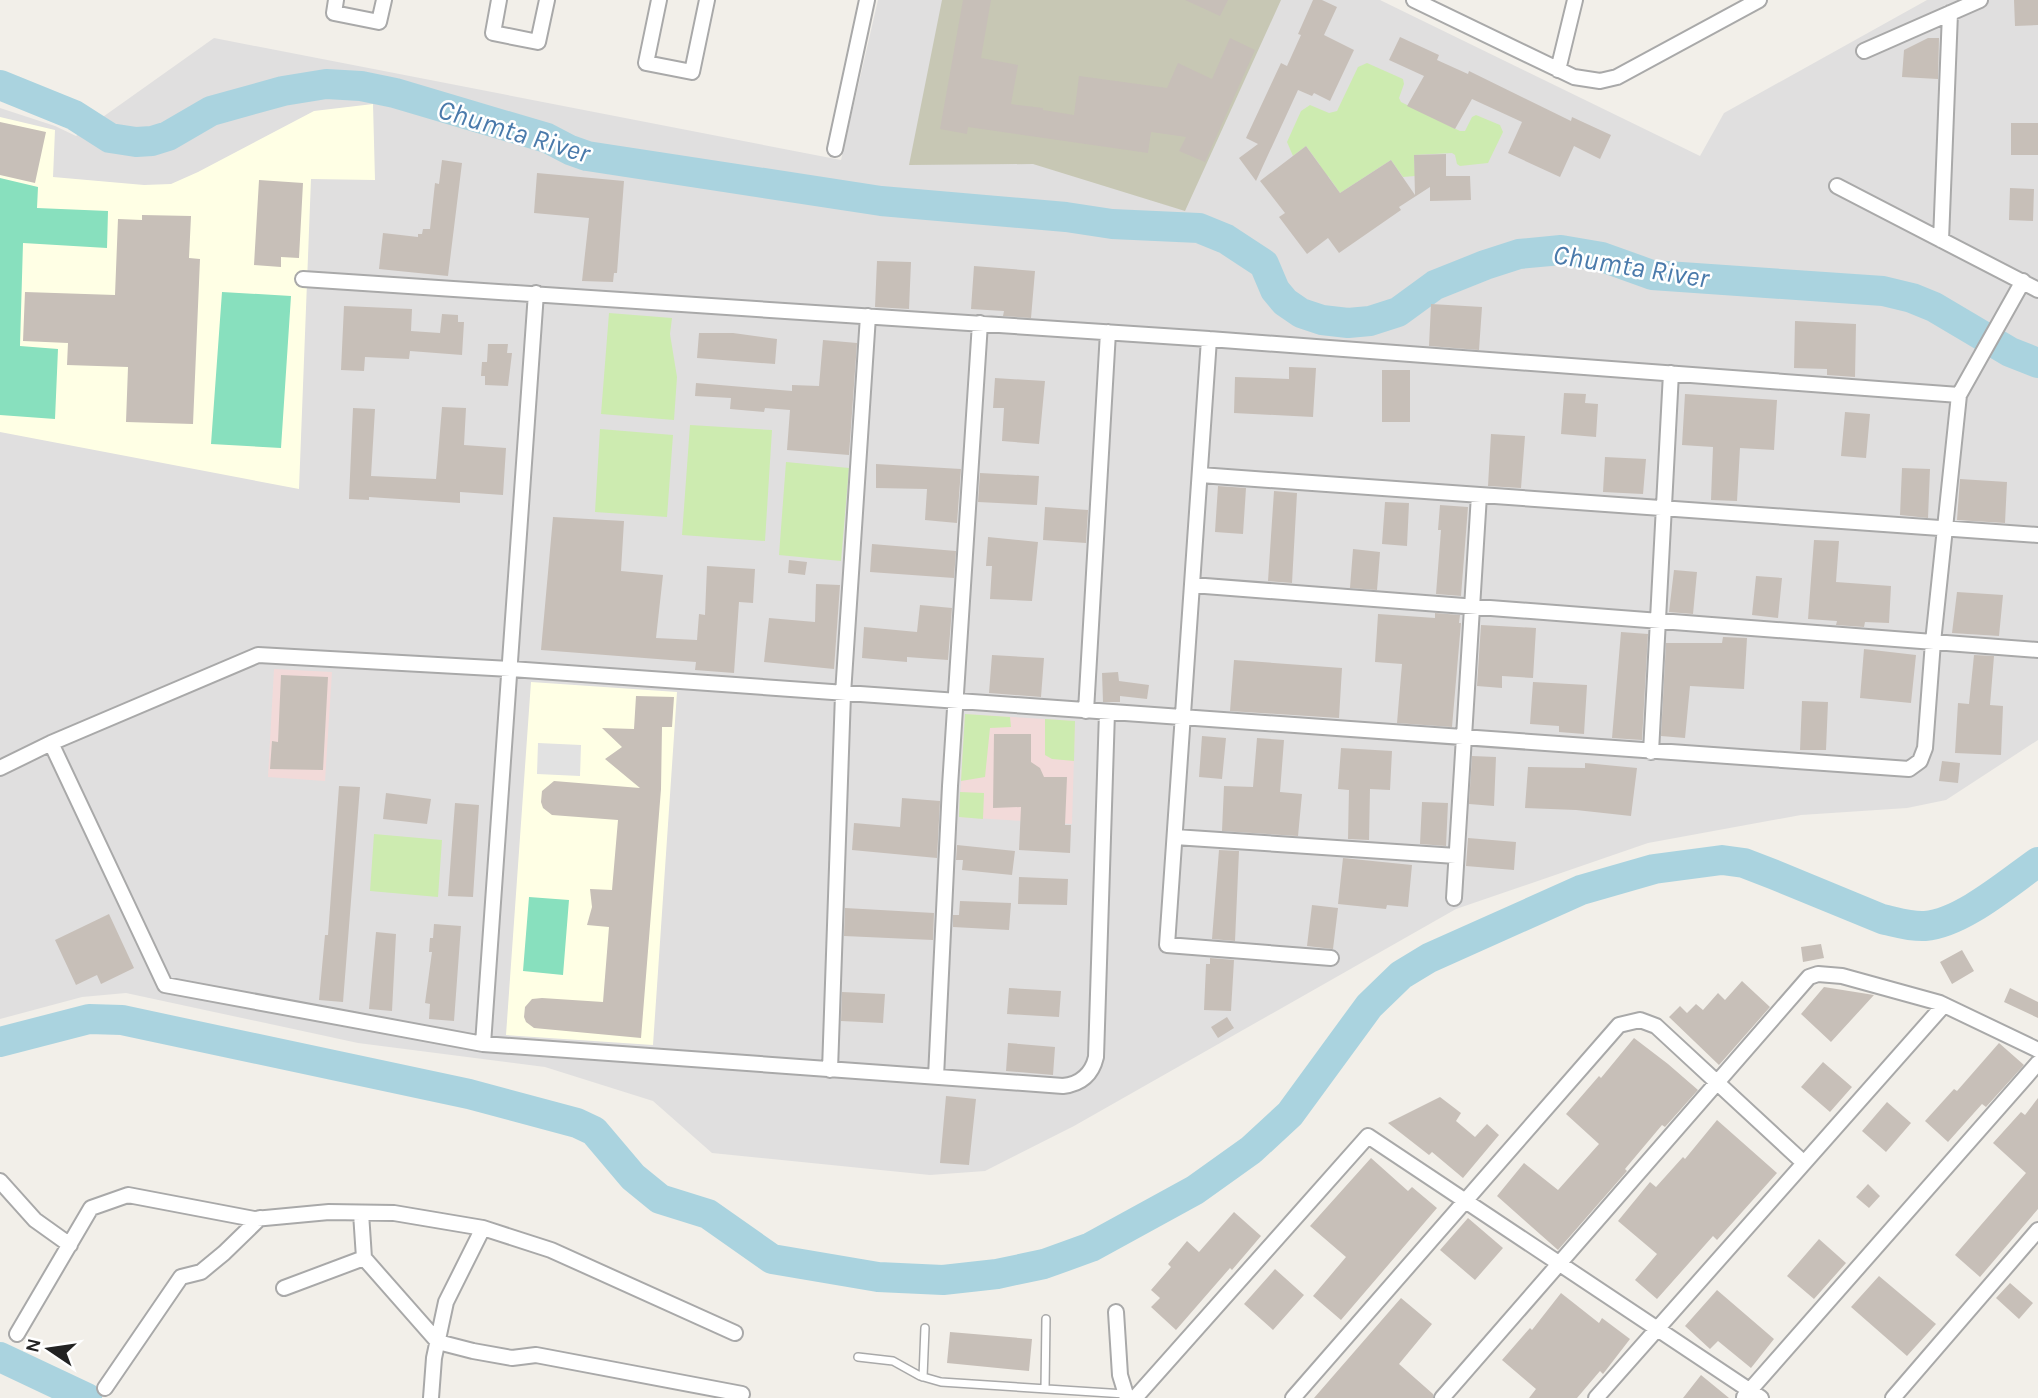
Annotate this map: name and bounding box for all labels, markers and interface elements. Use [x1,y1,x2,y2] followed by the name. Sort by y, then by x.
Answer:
[434,92,595,170] water label: Chumta River
[1551,237,1713,295] water label: Chumta River
[14,1314,84,1384] north arrow
[21,1336,46,1355] text: N

